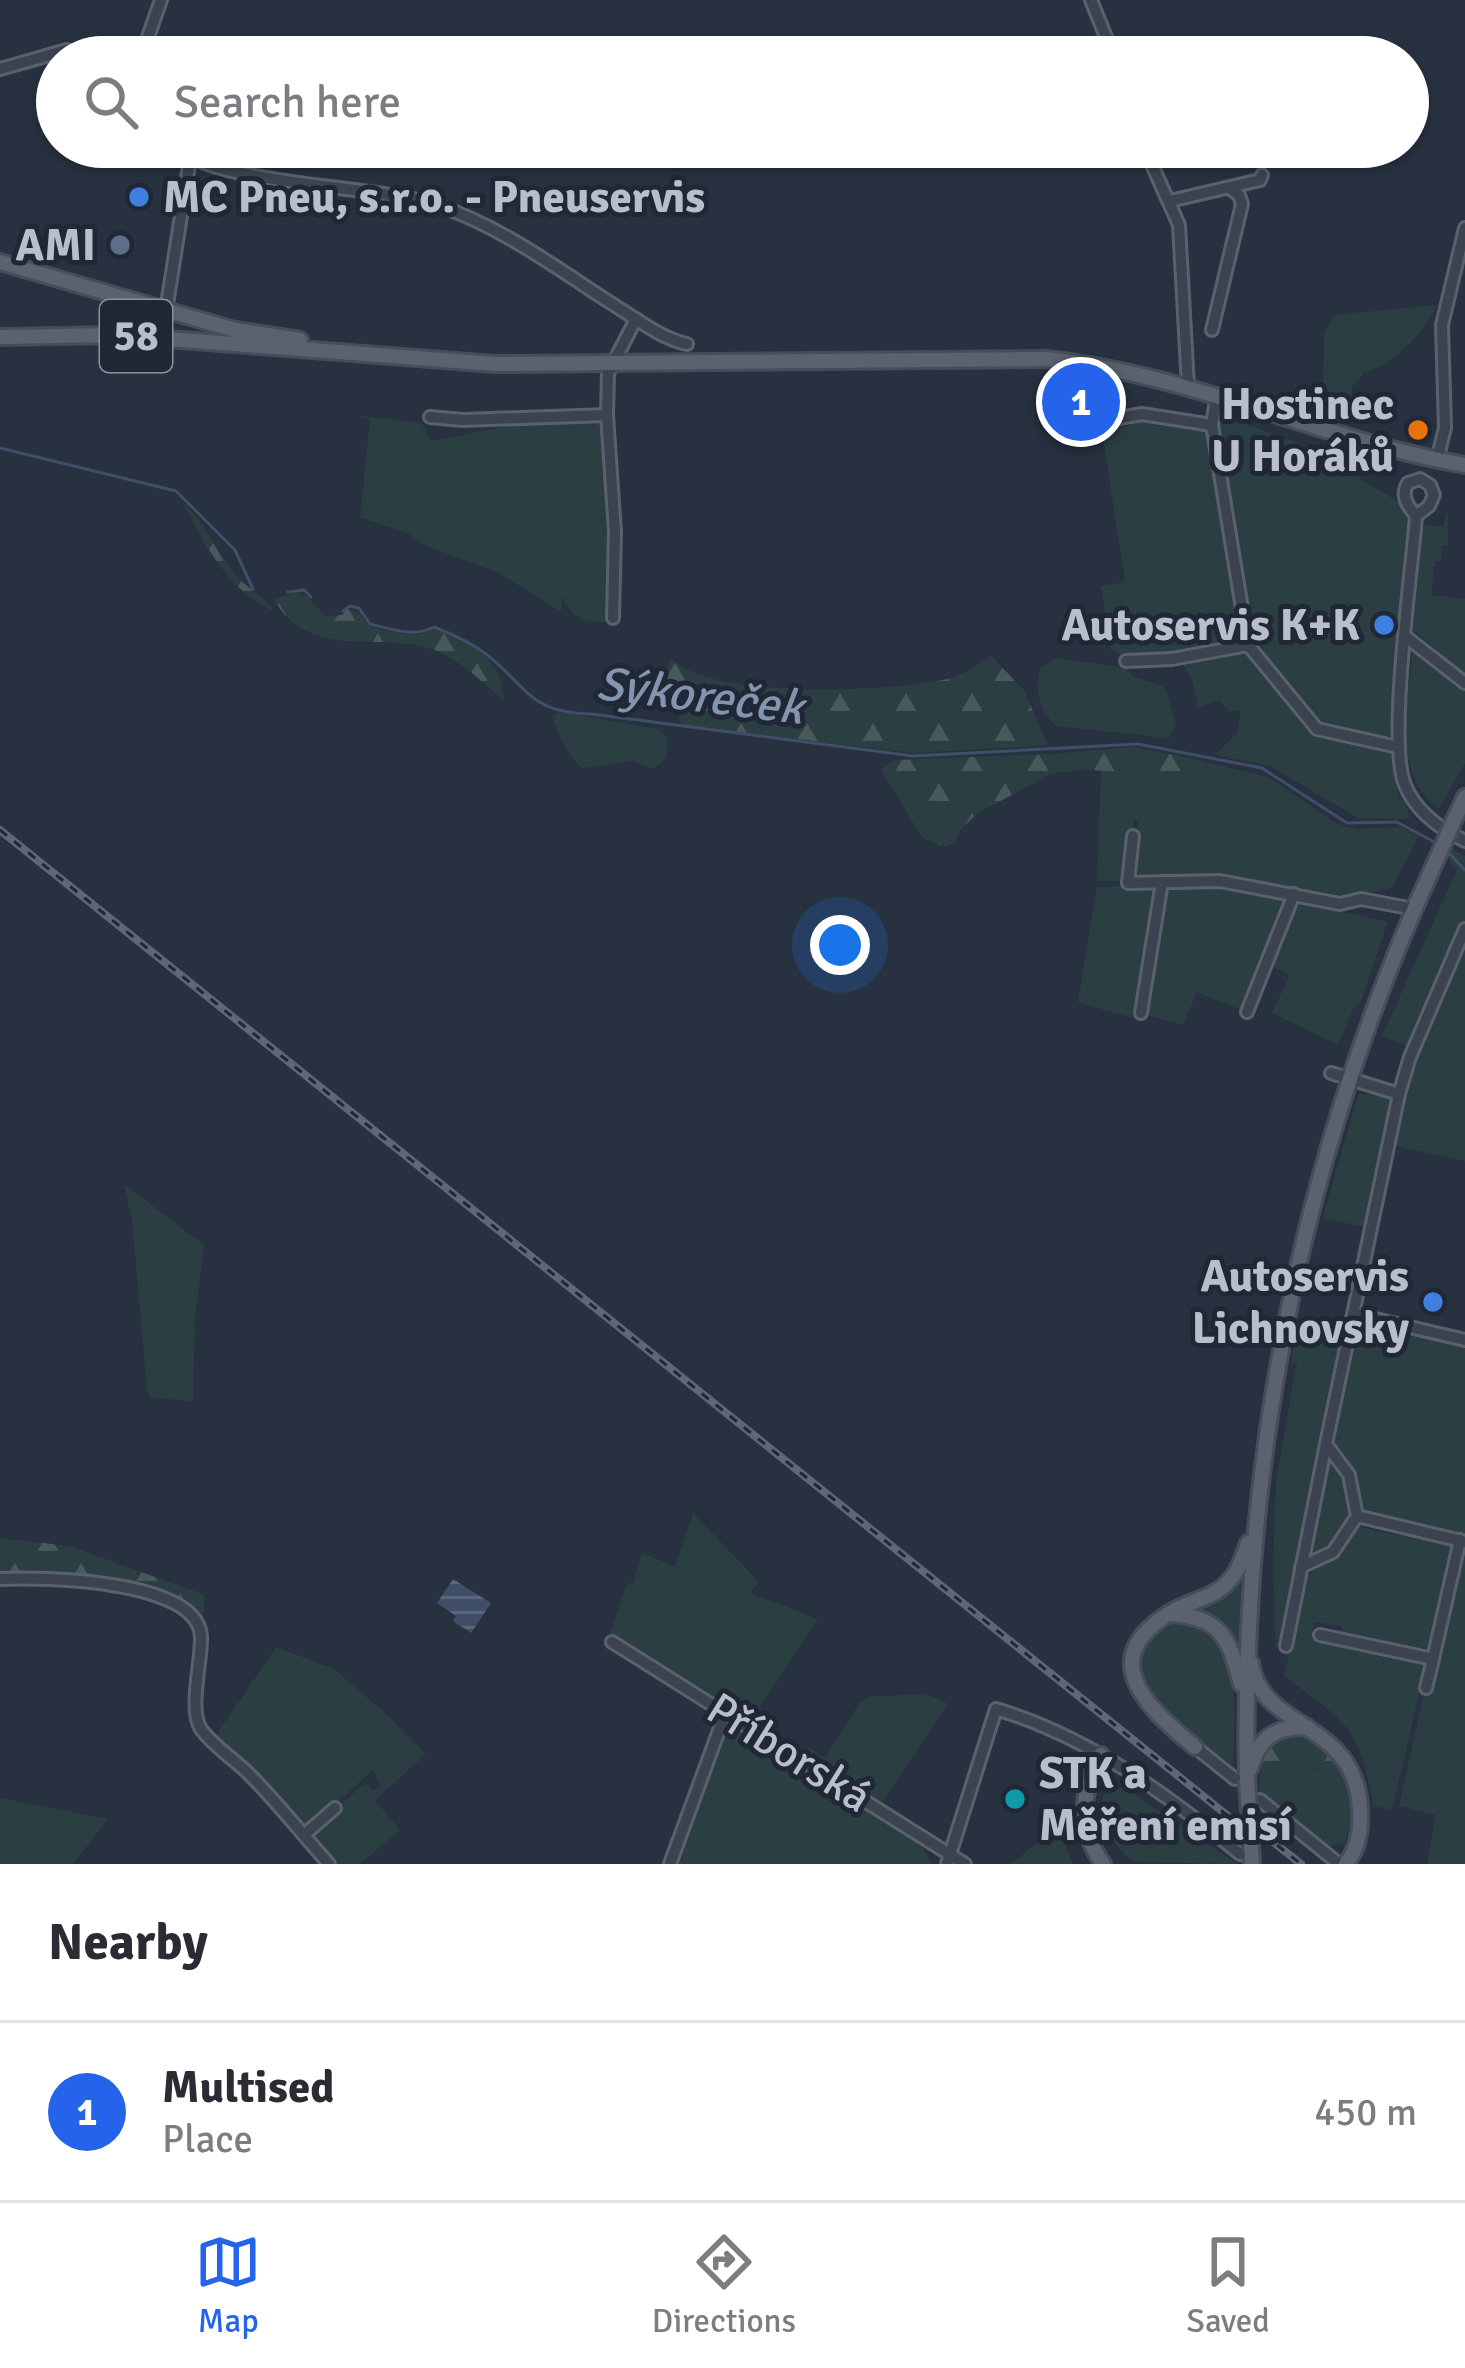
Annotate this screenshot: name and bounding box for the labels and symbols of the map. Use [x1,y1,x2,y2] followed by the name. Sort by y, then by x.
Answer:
[163,170,705,225] place label: MC Pneu, s.r.o. - Pneuservis
[126,184,152,210] marker: MC Pneu, s.r.o. - Pneuservis
[16,218,96,273] place label: AMI
[107,232,133,258] marker: AMI
[100,300,172,372] road number: 58
[1042,357,1120,447] pin: 1
[1211,377,1394,484] place label: Hostinec U Horáků
[1405,417,1431,443] marker: Hostinec U Horáků
[1061,598,1360,653] place label: Autoservis K+K
[1371,612,1397,638] marker: Autoservis K+K
[593,654,810,738] water label: Sýkoreček
[810,915,870,975] your location
[1192,1249,1410,1356] place label: Autoservis Lichnovsky
[1420,1289,1446,1315] marker: Autoservis Lichnovsky
[697,1681,881,1825] street label: Příborská
[1039,1746,1293,1853] place label: STK a Měření emisí
[1002,1786,1028,1812] marker: STK a Měření emisí

